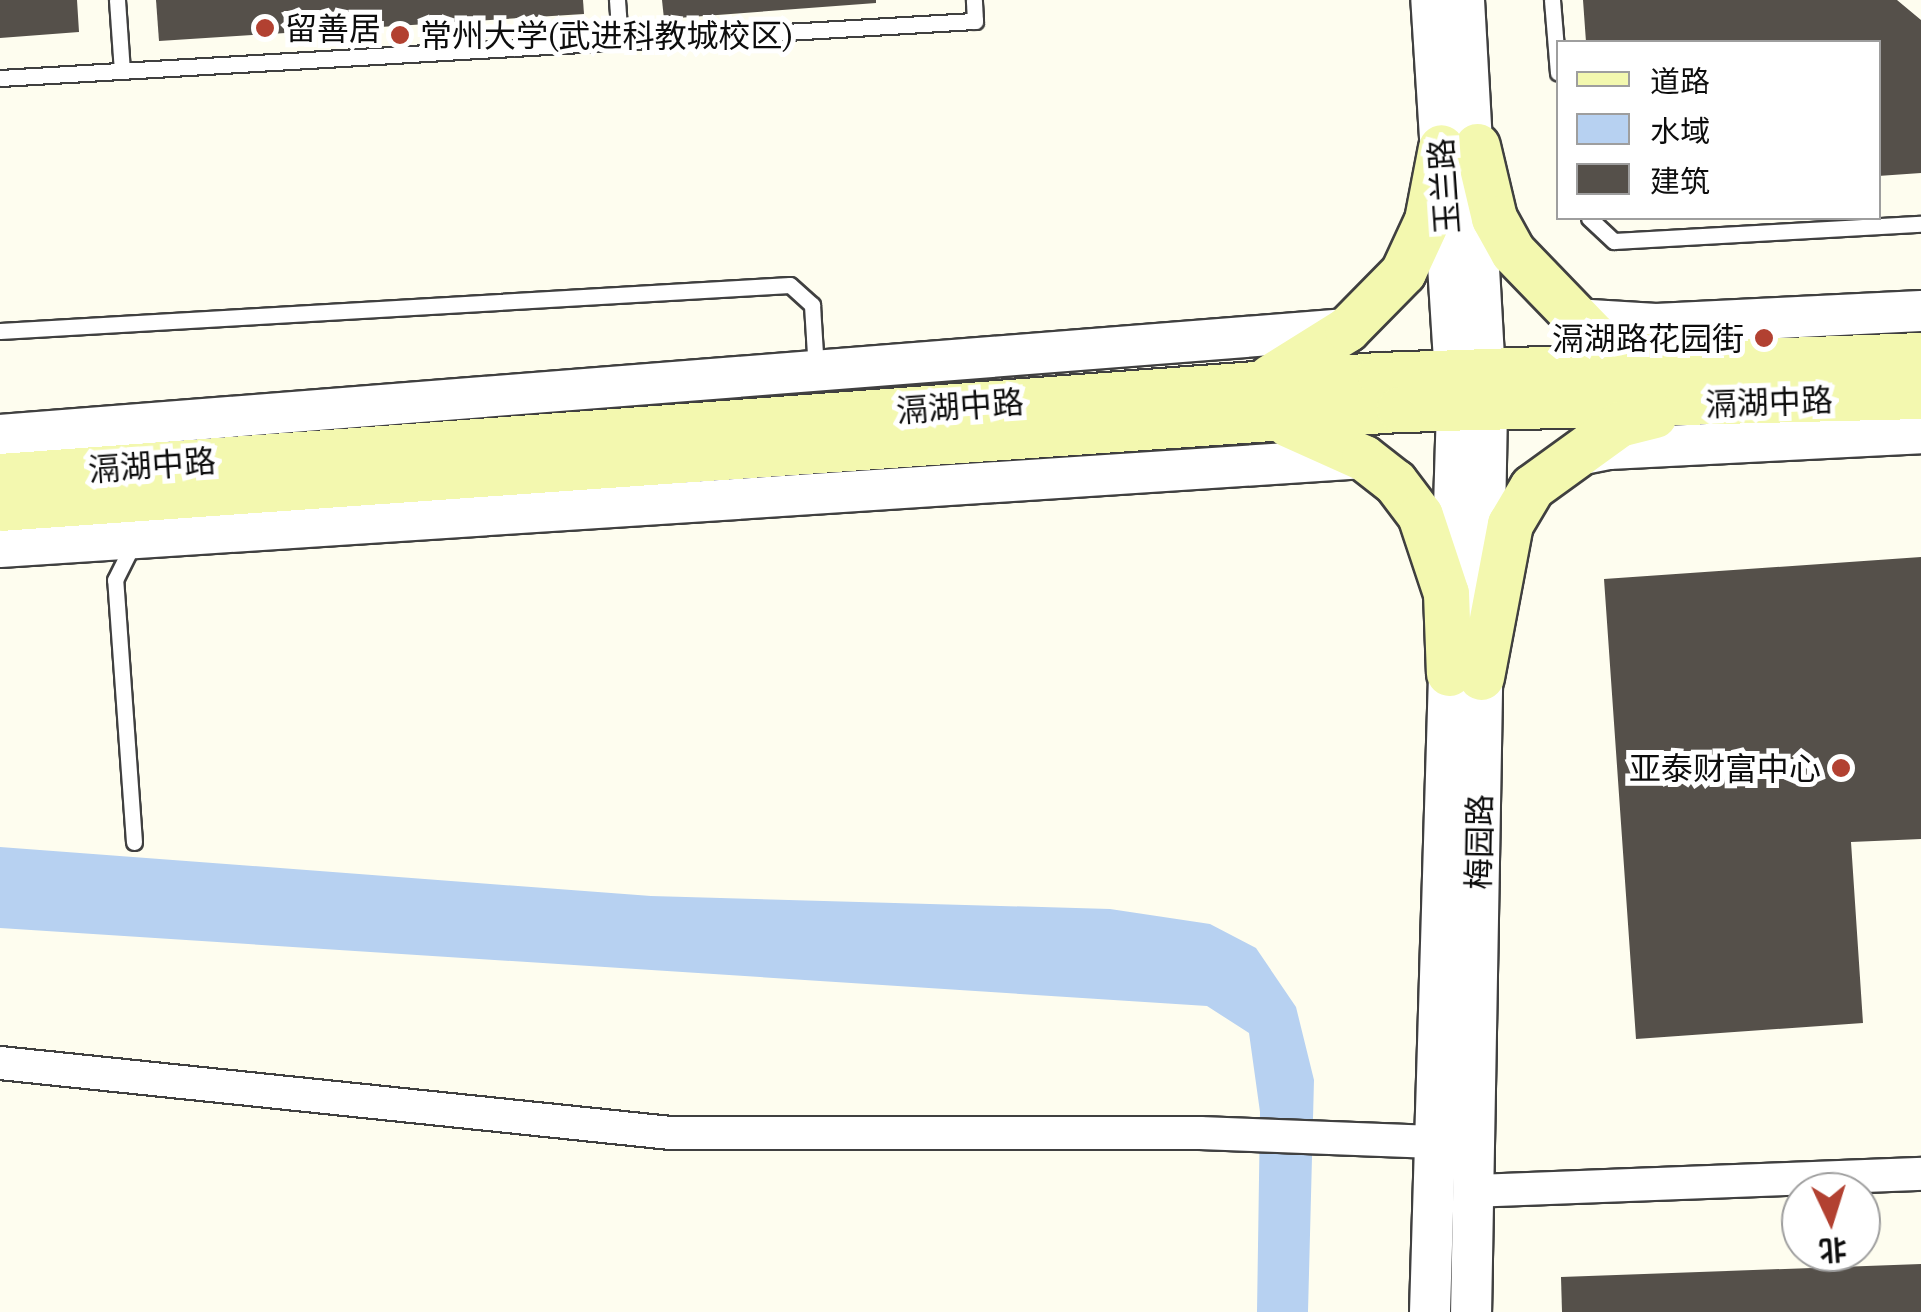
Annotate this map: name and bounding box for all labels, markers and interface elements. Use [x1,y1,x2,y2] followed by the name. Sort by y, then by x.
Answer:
[285,9,381,47] place label: 留善居
[420,16,793,54] place label: 常州大学(武进科教城校区)
[254,17,276,39] marker: 留善居
[389,24,411,46] marker: 常州大学(武进科教城校区)
[1556,40,1881,220] legend
[1650,61,1710,100] text: 道路
[1650,111,1710,150] text: 水域
[1421,137,1467,235] street label: 玉兰路
[1650,161,1710,200] text: 建筑
[1552,319,1744,357] place label: 滆湖路花园街
[1753,327,1775,349] marker: 滆湖路花园街
[1704,381,1834,423] street label: 滆湖中路
[895,382,1025,430] street label: 滆湖中路
[87,441,217,489] street label: 滆湖中路
[1629,749,1821,787] place label: 亚泰财富中心
[1830,757,1852,779] marker: 亚泰财富中心
[1459,794,1499,890] street label: 梅园路
[1781,1172,1881,1272] north arrow
[1818,1231,1848,1270] text: 北

